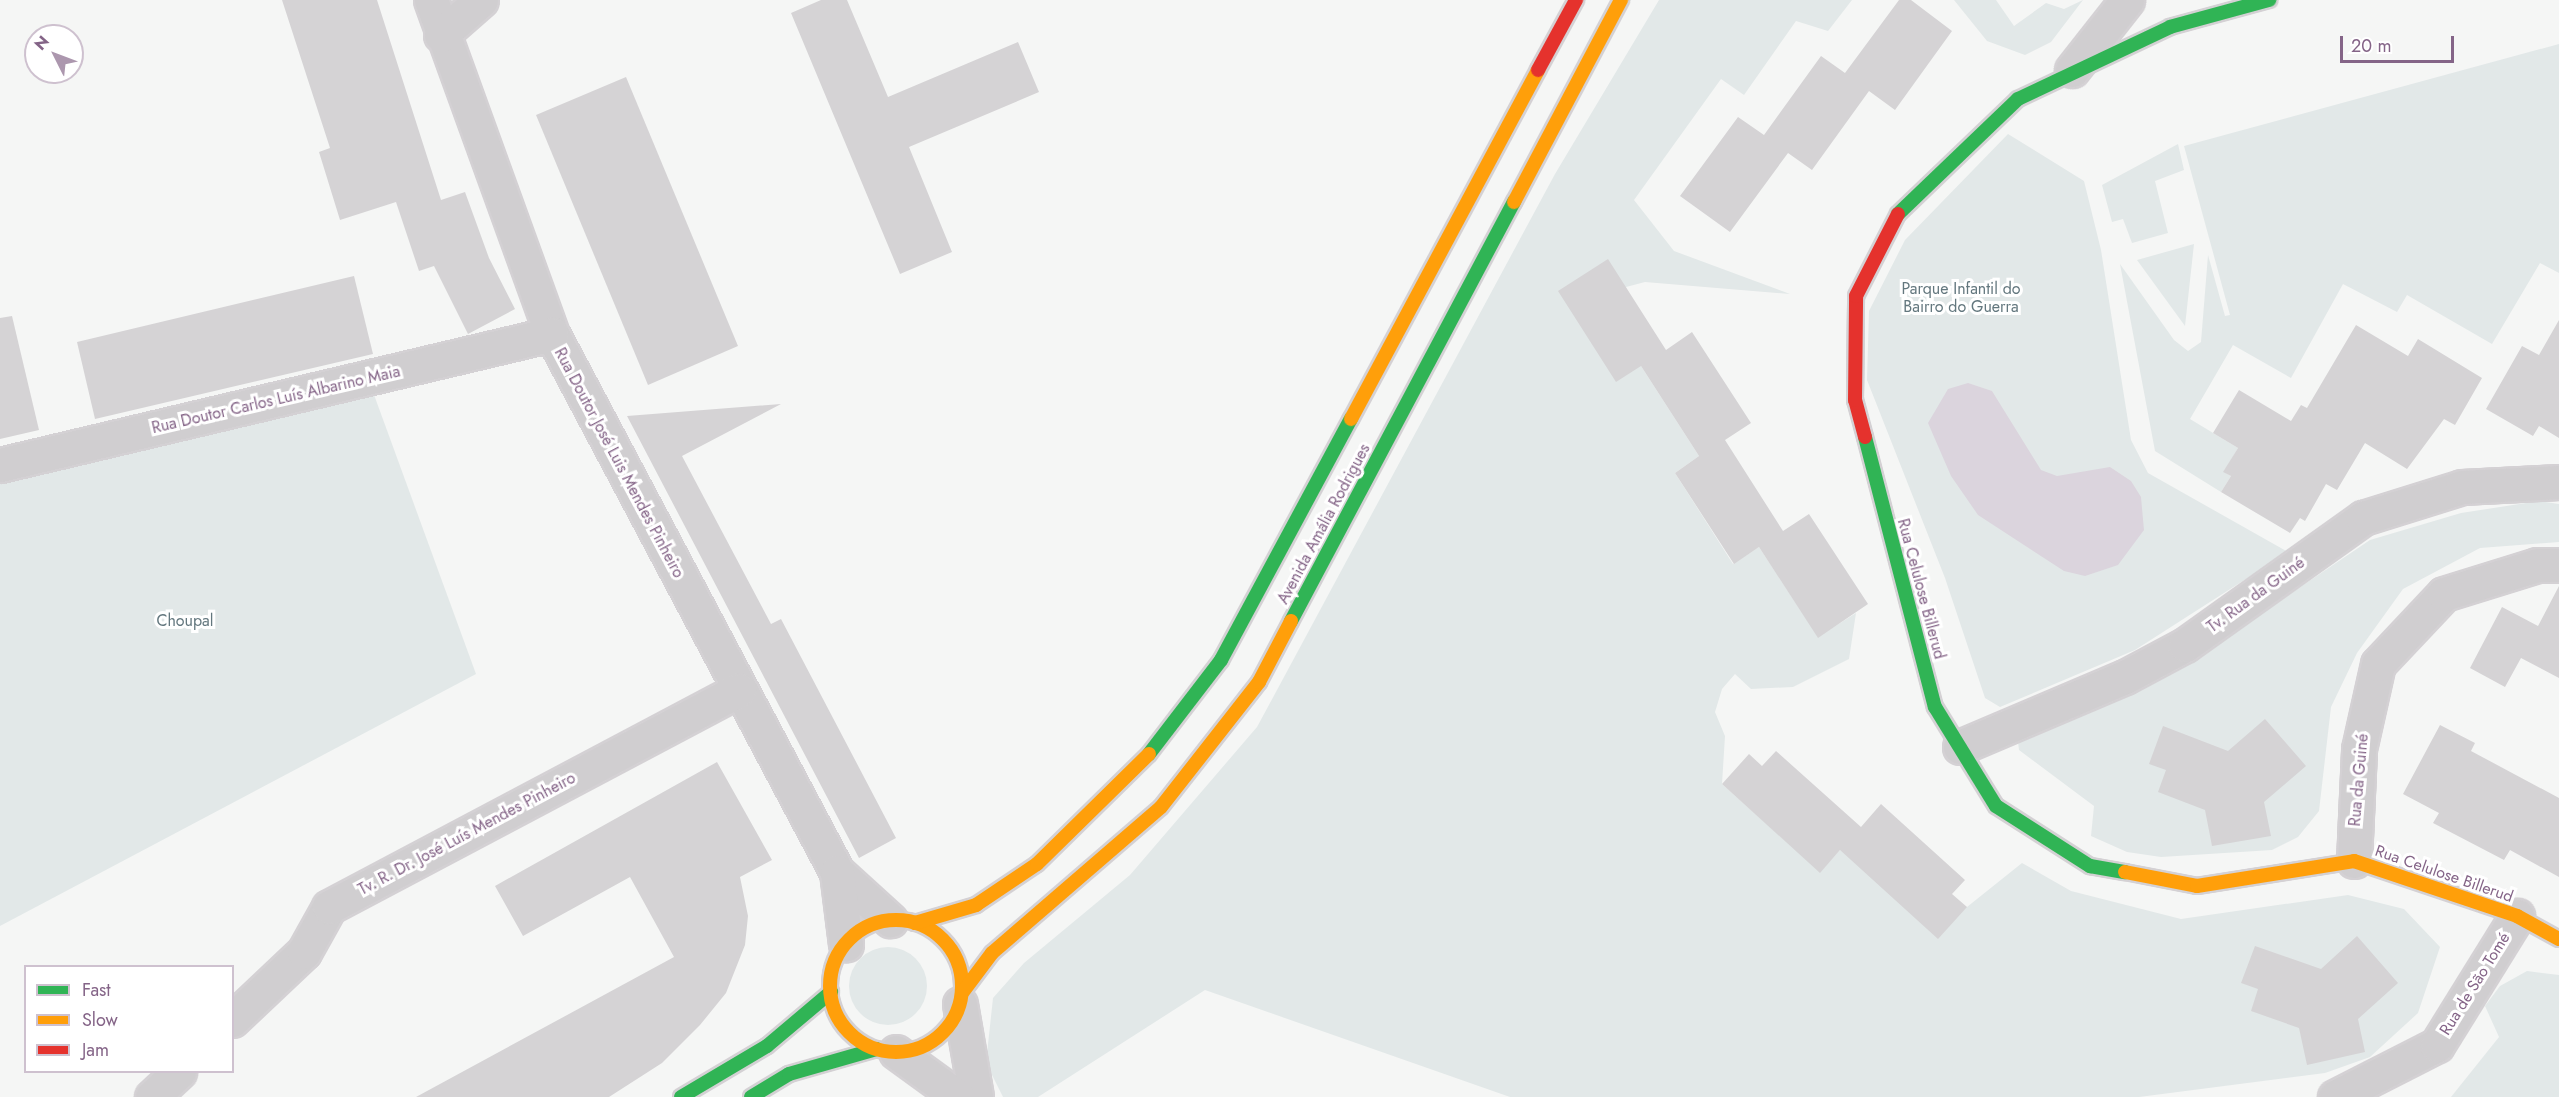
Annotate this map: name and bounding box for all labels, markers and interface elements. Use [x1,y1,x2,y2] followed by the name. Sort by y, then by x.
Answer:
[24,24,84,84] north arrow
[2343,24,2457,62] scale bar
[29,31,55,55] text: N
[2351,33,2391,59] text: 20 m
[1901,279,2021,317] park label: Parque Infantil do Bairro do Guerra
[550,345,688,581] street label: Rua Doutor José Luis Mendes Pinheiro
[150,362,402,438] street label: Rua Doutor Carlos Luís Albarino Maia
[1274,441,1374,607] street label: Avenida Amália Rodrigues
[1893,517,1949,661] street label: Rua Celulose Billerud
[2204,553,2308,637] street label: Tv. Rua da Guiné
[157,611,213,631] park label: Choupal
[2345,733,2373,827] street label: Rua da Guiné
[355,768,579,900] street label: Tv. R. Dr. José Luís Mendes Pinheiro
[2372,841,2516,907] street label: Rua Celulose Billerud
[2436,929,2514,1039] street label: Rua de São Tomé
[24,965,234,1073] legend
[82,977,111,1003] text: Fast
[82,1007,118,1033] text: Slow
[82,1037,109,1063] text: Jam

